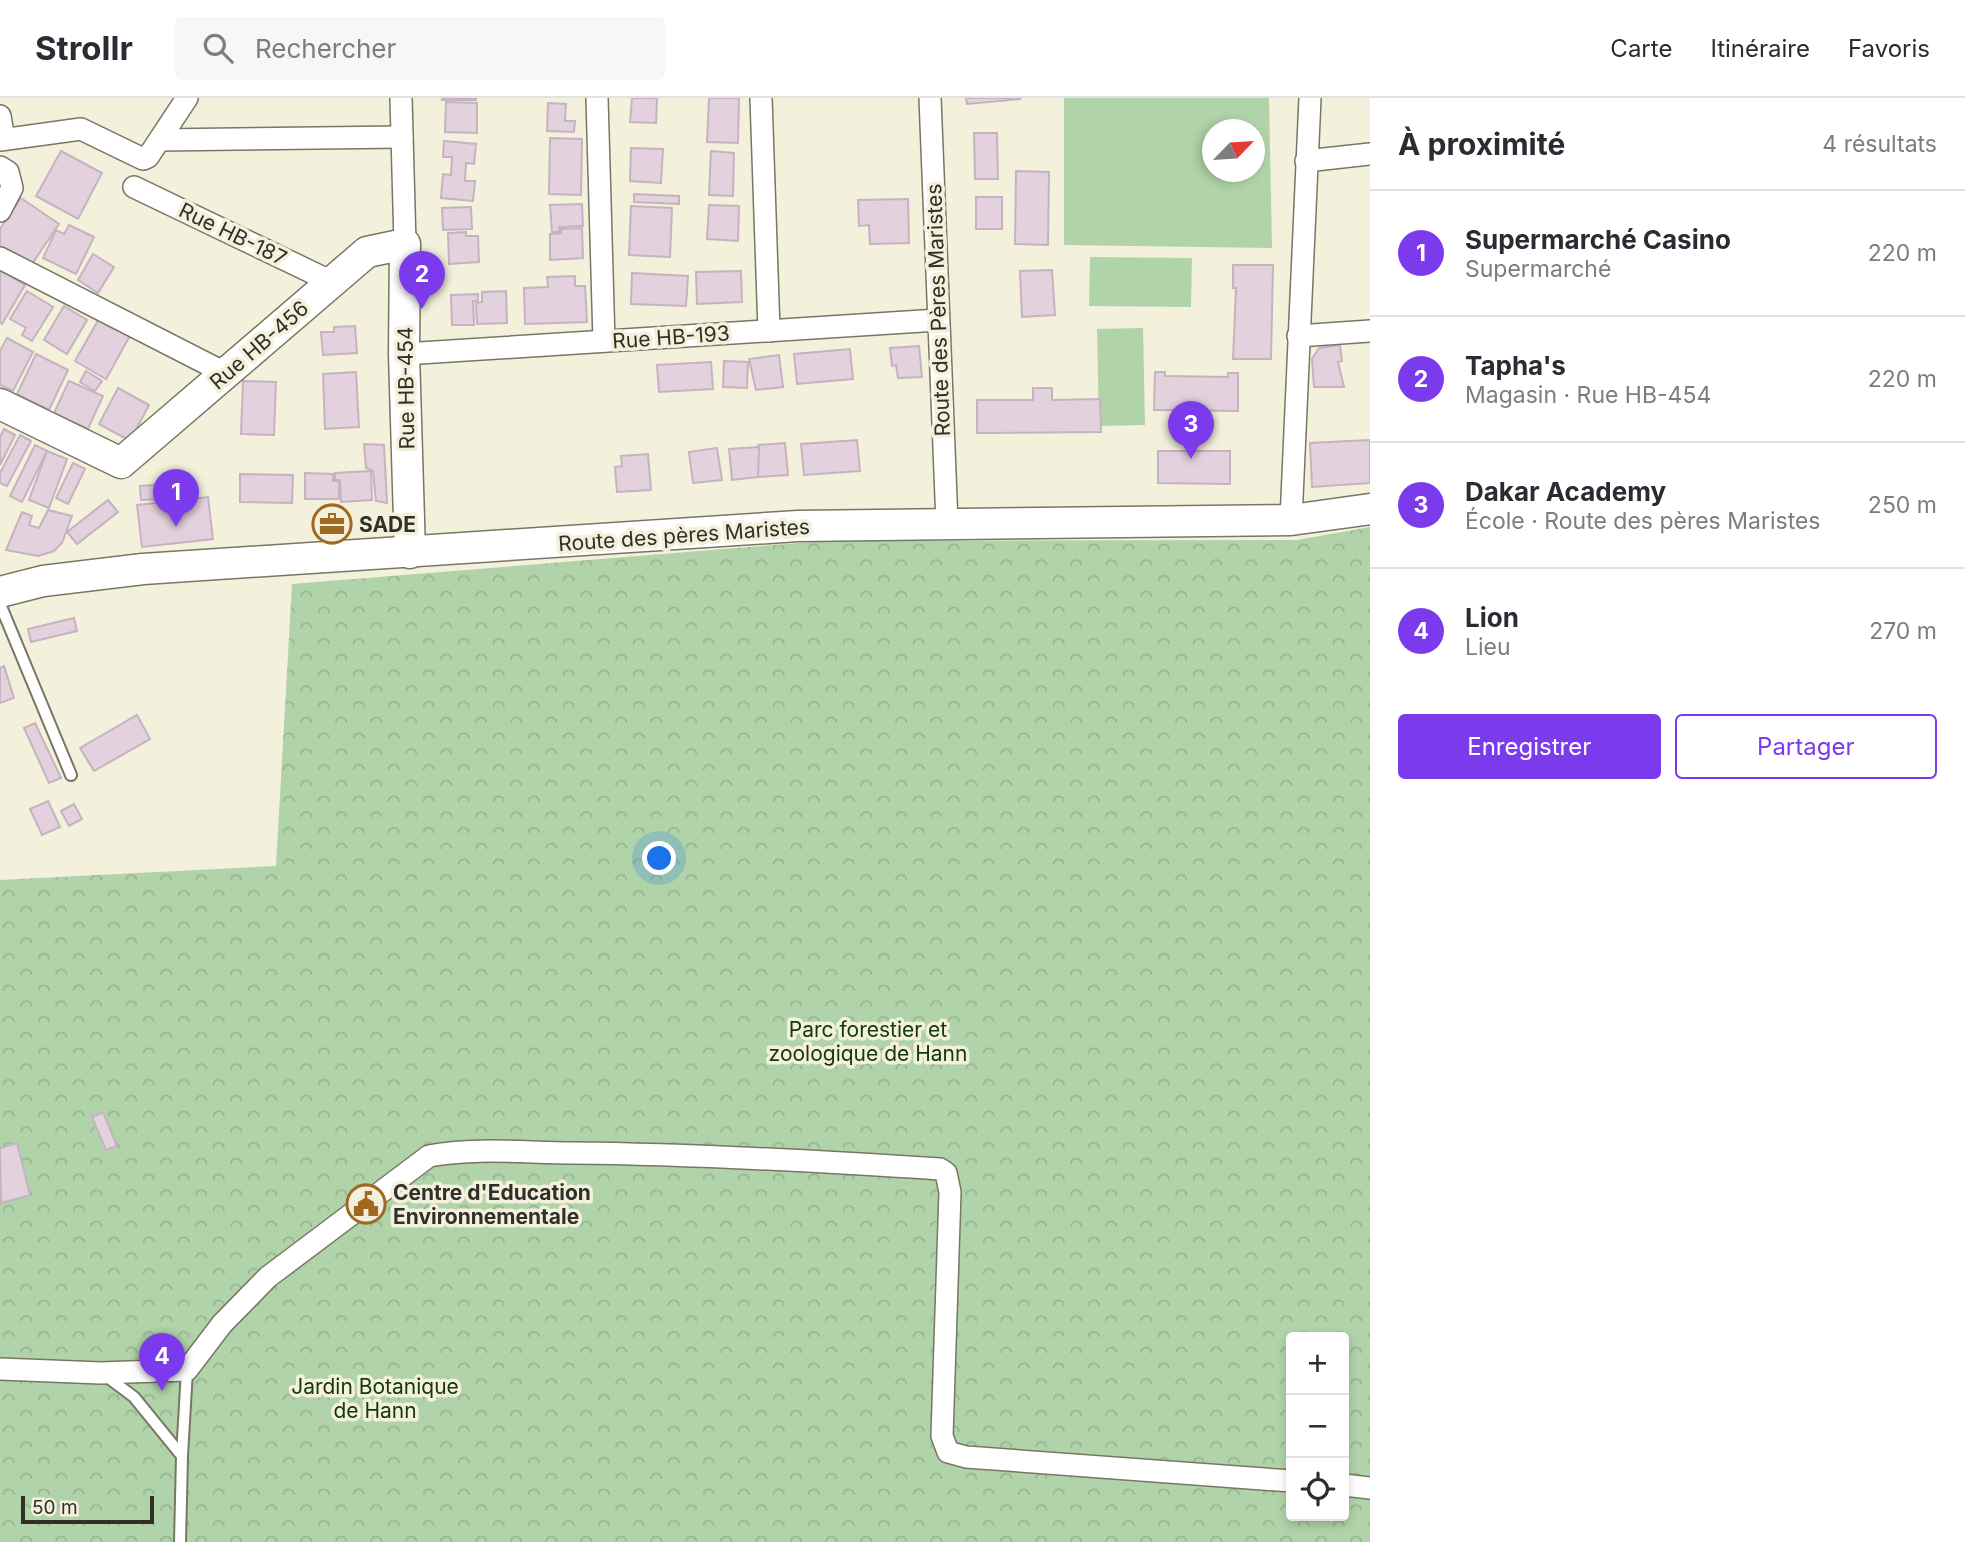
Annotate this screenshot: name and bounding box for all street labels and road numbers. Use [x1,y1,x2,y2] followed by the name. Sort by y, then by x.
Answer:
[921,183,955,437] street label: Route des Pères Maristes
[175,197,291,271] street label: Rue HB-187
[205,295,313,395] street label: Rue HB-456
[611,320,731,354] street label: Rue HB-193
[392,326,420,450] street label: Rue HB-454
[557,514,811,556] street label: Route des pères Maristes

